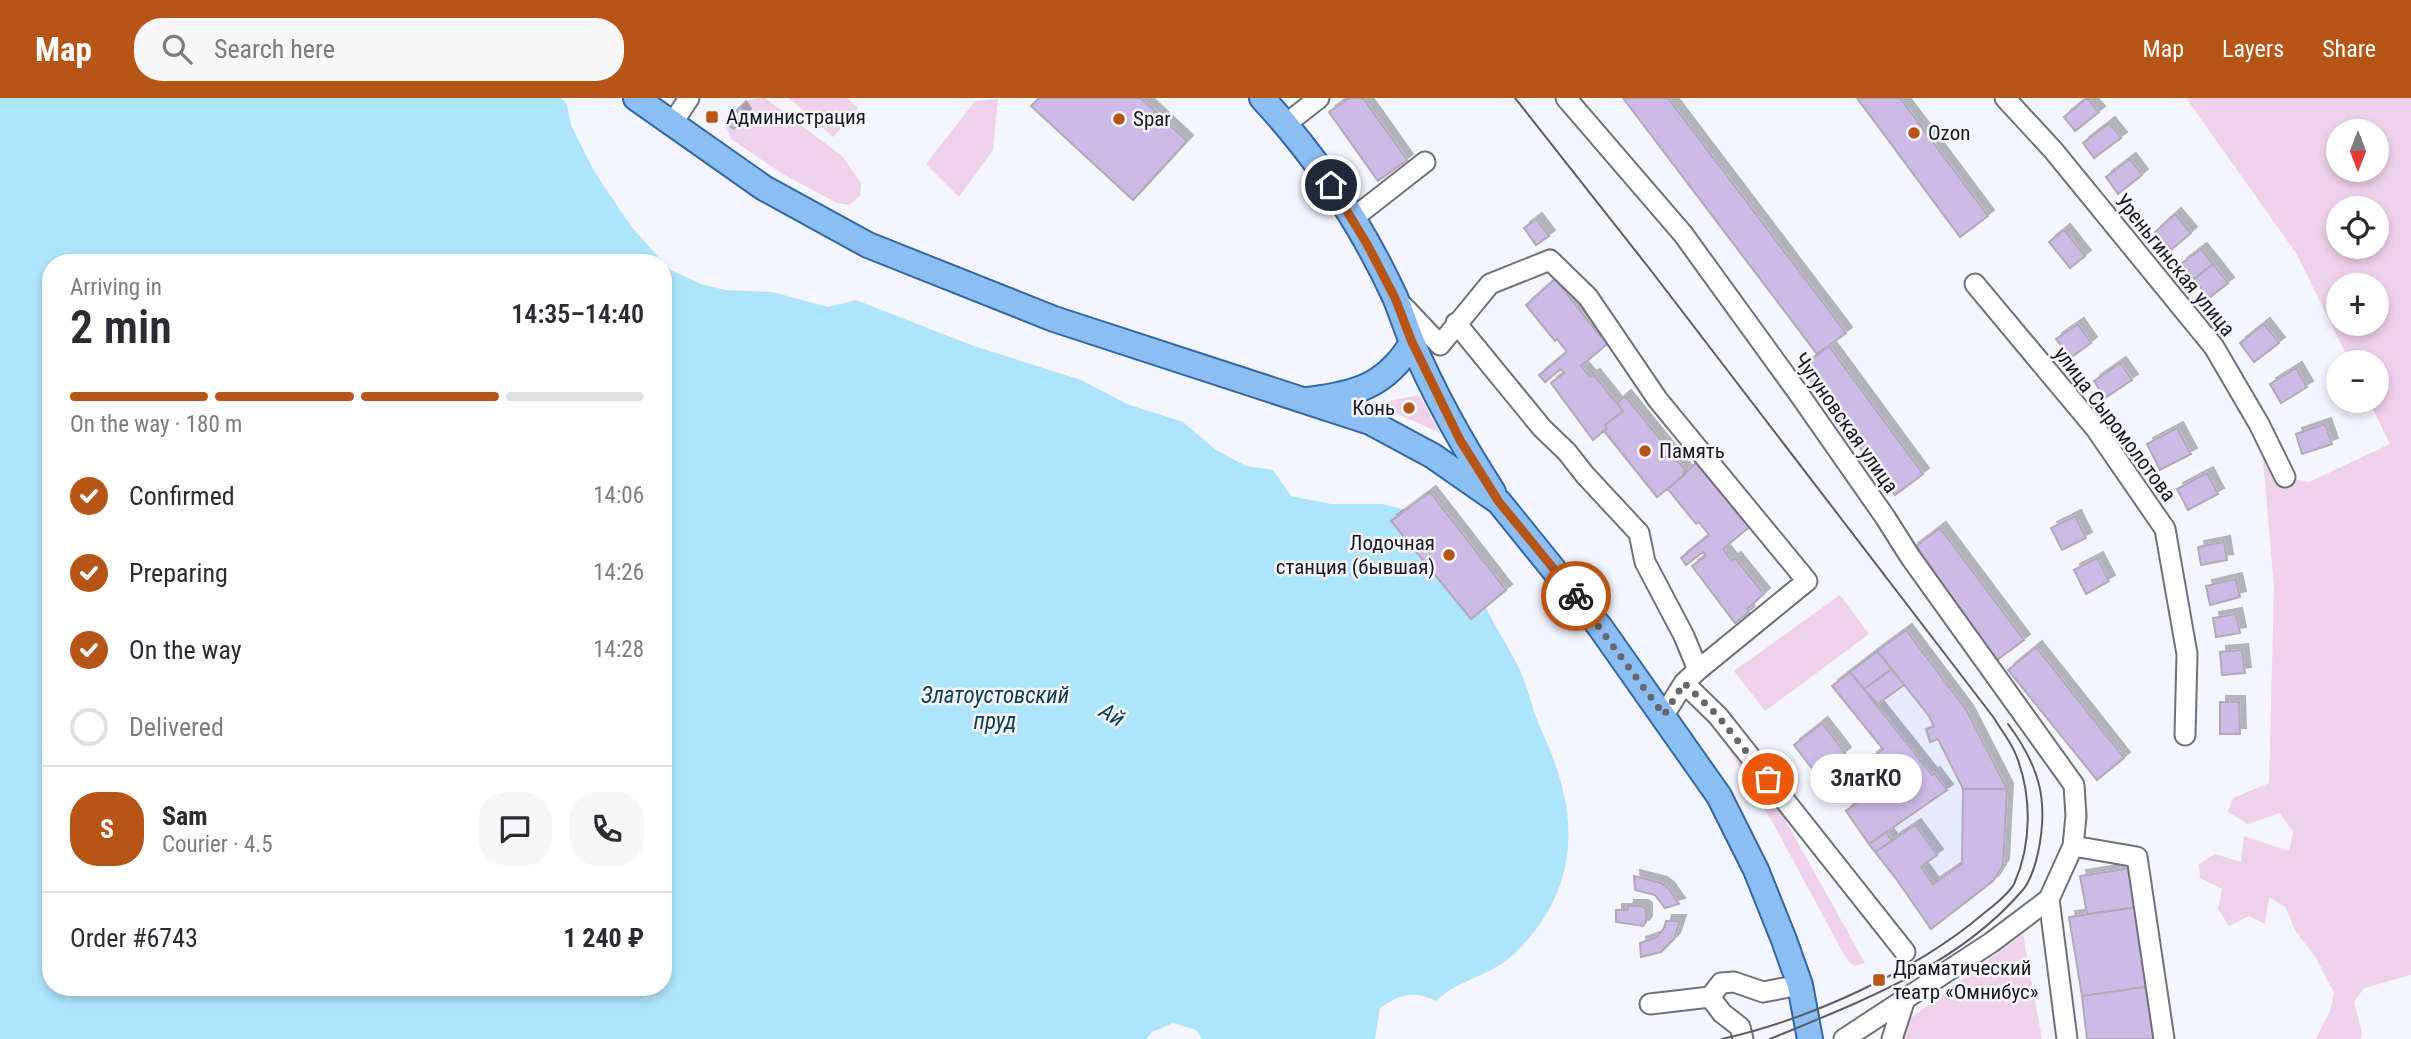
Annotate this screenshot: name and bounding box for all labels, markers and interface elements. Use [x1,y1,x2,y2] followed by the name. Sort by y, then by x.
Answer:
[134,18,624,81] search box
[35,30,92,69] text: Map
[158,30,196,68] icon: search
[214,34,335,64] text: Search here
[2143,35,2184,63] text: Map
[2222,35,2284,63] text: Layers
[2322,35,2376,63] text: Share
[726,105,866,129] place label: Администрация
[1133,107,1171,131] place label: Spar
[704,109,720,125] marker: Администрация
[1111,111,1127,127] marker: Spar
[2326,119,2389,182] north arrow
[2326,119,2389,413] map controls
[1928,121,1970,145] place label: Ozon
[1906,125,1922,141] marker: Ozon
[1301,155,1361,215] pin
[1312,166,1350,204] icon: home
[2110,189,2240,341] street label: Уреньгинская улица
[2326,196,2389,259] button: locate
[2326,273,2389,336] button: +
[70,274,162,301] text: Arriving in
[511,299,644,329] text: 14:35–14:40
[70,300,172,354] text: 2 min
[2049,342,2181,506] street label: улица Сыромолотова
[1789,348,1903,498] street label: Чугуновская улица
[2326,350,2389,413] button: −
[1352,396,1395,420] place label: Конь
[1401,400,1417,416] marker: Конь
[70,411,242,438] text: On the way · 180 m
[1659,439,1725,463] place label: Память
[1637,443,1653,459] marker: Память
[70,477,108,515] icon: check
[129,481,235,511] text: Confirmed
[593,482,644,509] text: 14:06
[1276,531,1435,579] place label: Лодочная станция (бывшая)
[1441,547,1457,563] marker: Лодочная станция (бывшая)
[70,554,108,592] icon: check
[129,558,228,588] text: Preparing
[593,559,644,586] text: 14:26
[1541,561,1611,631] courier
[1557,577,1595,615] icon: bike
[70,631,108,669] icon: check
[129,635,242,665] text: On the way
[593,636,644,663] text: 14:28
[921,682,1069,735] water label: Златоустовский пруд
[1094,697,1129,733] water label: Ай
[129,712,224,742] text: Delivered
[1738,749,1798,809] pin
[1810,754,1922,804] callout: ЗлатКО
[1749,760,1787,798] icon: bag
[1830,765,1902,792] text: ЗлатКО
[478,792,552,866] button: chat
[570,792,644,866] button: phone
[162,801,208,831] text: Sam
[100,814,114,844] text: S
[162,831,273,858] text: Courier · 4.5
[70,923,198,953] text: Order #6743
[563,923,644,953] text: 1 240 ₽
[1893,956,2039,1004] place label: Драматический театр «Омнибус»
[1871,972,1887,988] marker: Драматический театр «Омнибус»

